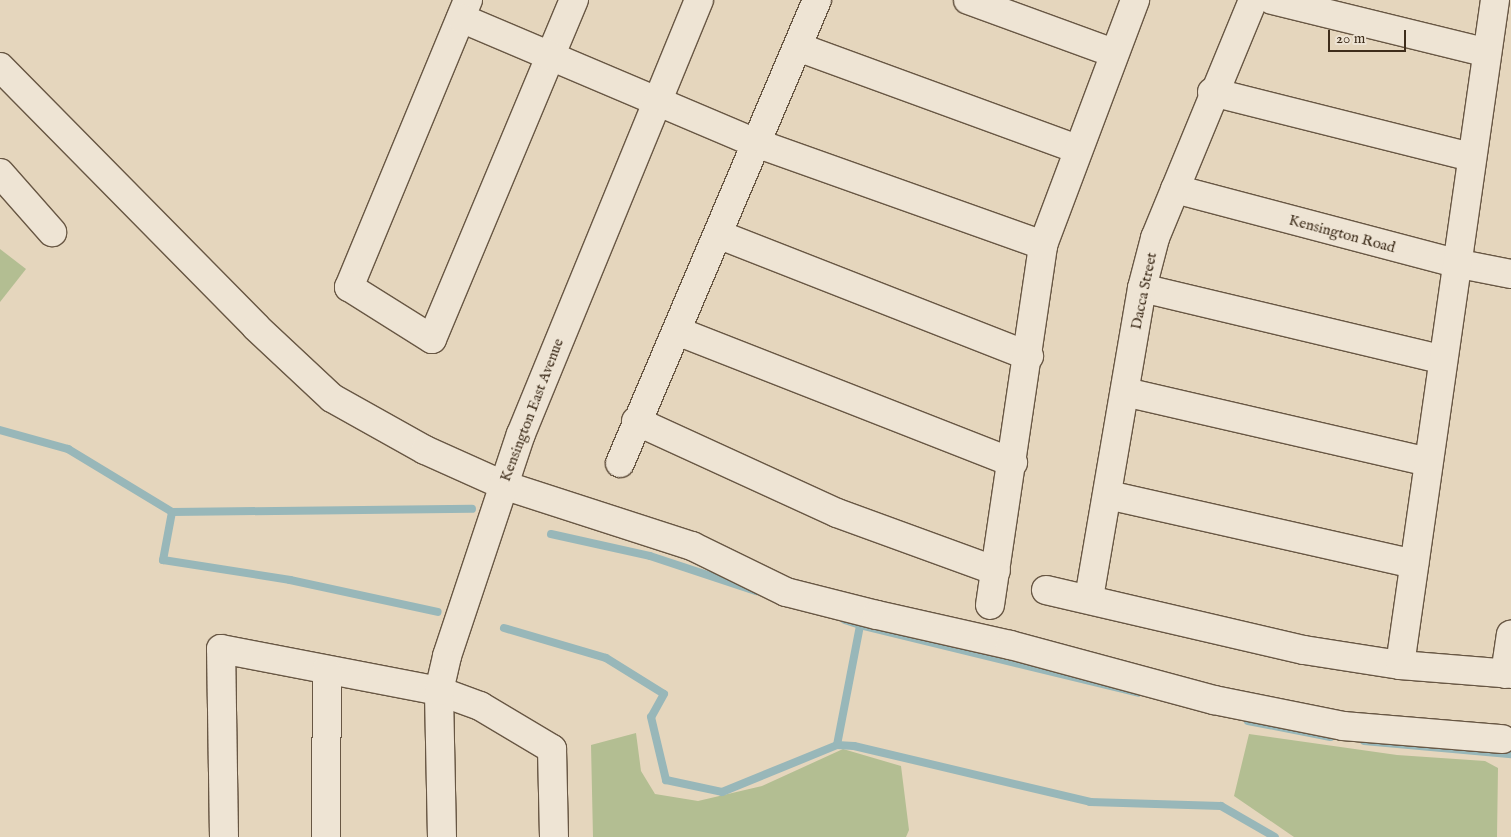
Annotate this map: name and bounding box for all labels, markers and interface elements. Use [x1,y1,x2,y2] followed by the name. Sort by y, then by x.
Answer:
[1331,20,1408,52] scale bar
[1336,29,1365,48] text: 20 m
[1287,211,1397,257] street label: Kensington Road
[1127,251,1161,331] street label: Dacca Street
[496,336,568,484] street label: Kensington East Avenue

